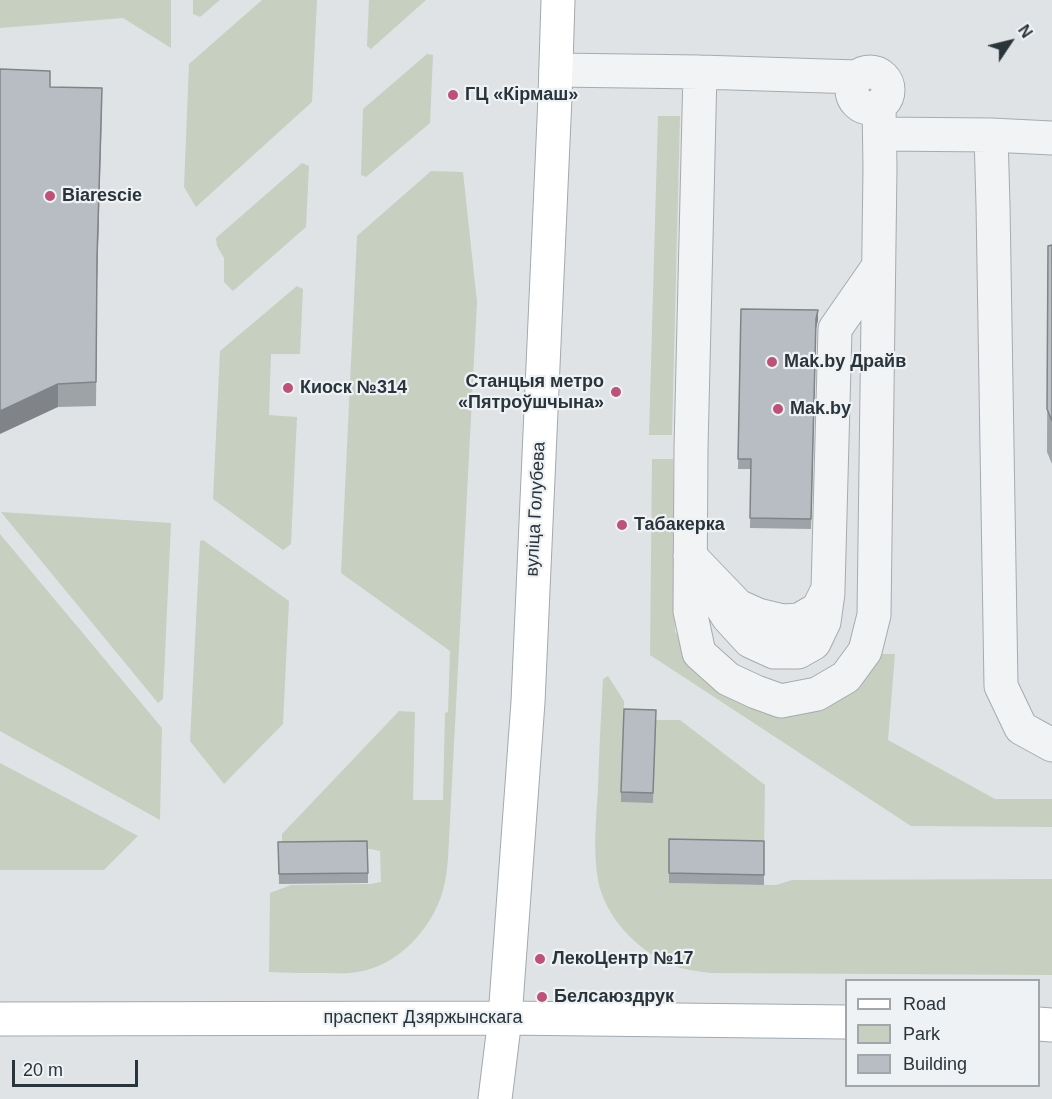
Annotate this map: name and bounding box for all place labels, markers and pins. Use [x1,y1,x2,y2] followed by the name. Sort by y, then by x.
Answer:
[465,84,578,106] place label: ГЦ «Кірмаш»
[446,88,460,102] marker: ГЦ «Кірмаш»
[62,185,142,207] place label: Biarescie
[43,189,57,203] marker: Biarescie
[784,351,906,373] place label: Маk.by Драйв
[765,355,779,369] marker: Маk.by Драйв
[458,371,604,413] place label: Станцыя метро «Пятроўшчына»
[300,377,407,399] place label: Киоск №314
[281,381,295,395] marker: Киоск №314
[609,385,623,399] marker: Станцыя метро «Пятроўшчына»
[790,398,851,420] place label: Mak.by
[771,402,785,416] marker: Mak.by
[634,514,725,536] place label: Табакерка
[615,518,629,532] marker: Табакерка
[552,948,694,970] place label: ЛекоЦентр №17
[533,952,547,966] marker: ЛекоЦентр №17
[554,986,674,1008] place label: Белсаюздрук
[535,990,549,1004] marker: Белсаюздрук

